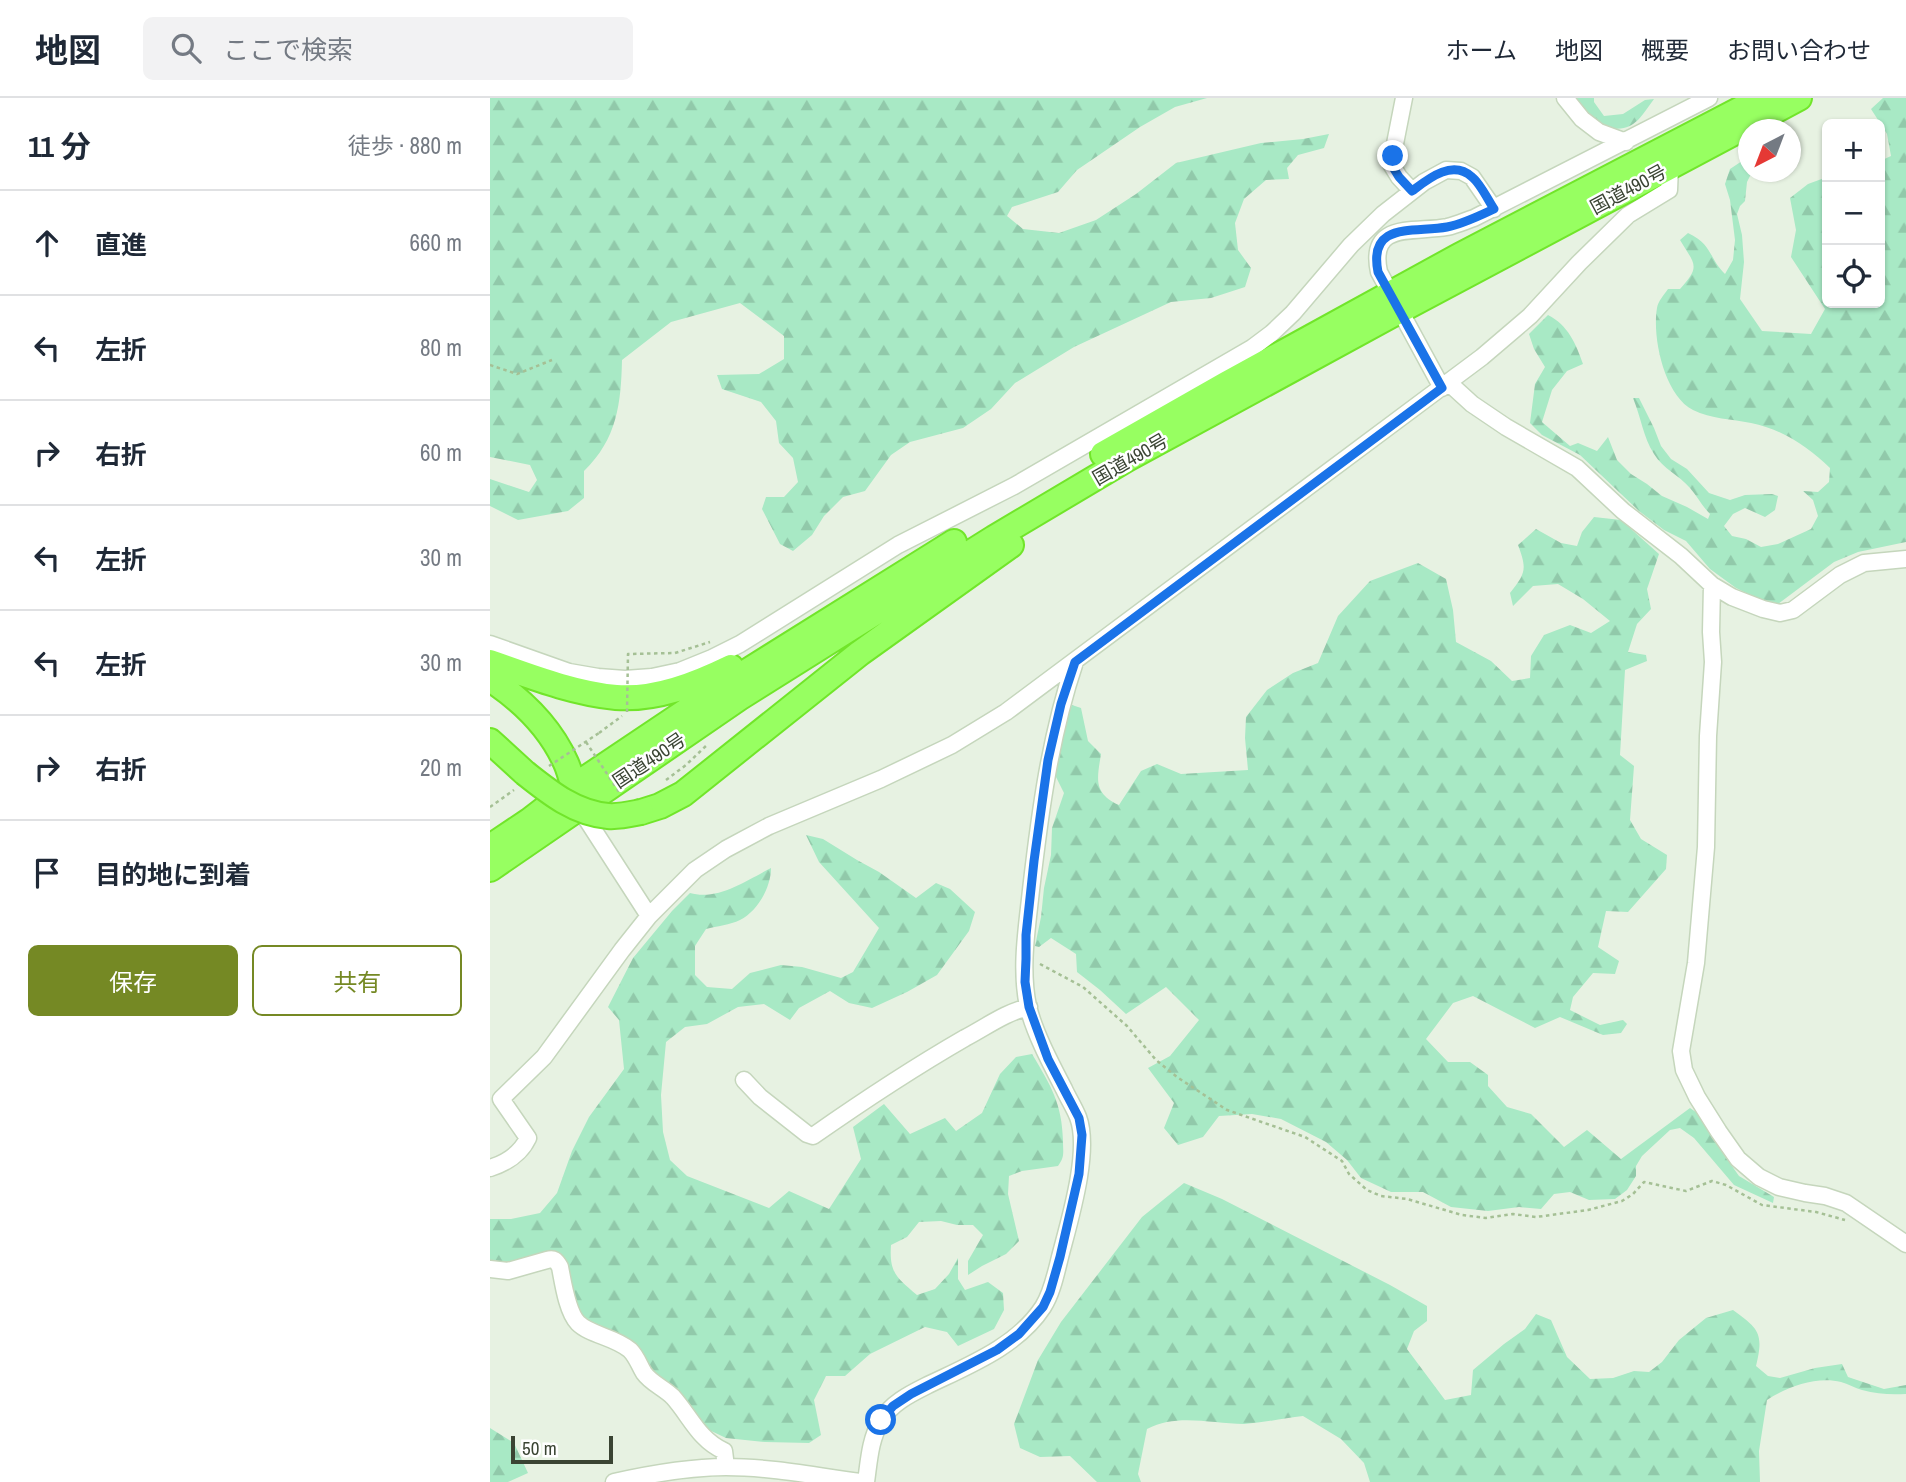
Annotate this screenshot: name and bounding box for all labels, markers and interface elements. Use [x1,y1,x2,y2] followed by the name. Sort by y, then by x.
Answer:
[143,17,633,80] search box
[35,28,101,72] text: 地図
[167,29,205,67] icon: search
[223,32,353,67] text: ここで検索
[1446,34,1517,66] text: ホーム
[1555,34,1603,66] text: 地図
[1641,34,1689,66] text: 概要
[1727,34,1871,66] text: お問い合わせ
[1738,119,1801,182] north arrow
[1822,119,1885,308] map controls
[1822,119,1885,182] button: +
[28,126,91,166] text: 11 分
[348,130,462,161] text: 徒歩 · 880 m
[1377,140,1408,171] route end
[1585,158,1671,220] street label: 国道490号
[1822,182,1885,245] button: −
[28,224,66,262] icon: ahead
[95,227,147,262] text: 直進
[410,227,462,258] text: 660 m
[1822,245,1885,308] button: locate
[28,329,66,367] icon: left
[95,332,147,367] text: 左折
[420,332,462,363] text: 80 m
[1088,427,1172,491] street label: 国道490号
[28,434,66,472] icon: right
[95,437,147,472] text: 右折
[420,437,462,468] text: 60 m
[28,539,66,577] icon: left
[95,542,147,577] text: 左折
[420,542,462,573] text: 30 m
[28,644,66,682] icon: left
[95,647,147,682] text: 左折
[420,647,462,678] text: 30 m
[607,726,691,794] street label: 国道490号
[28,749,66,787] icon: right
[95,752,147,787] text: 右折
[420,752,462,783] text: 20 m
[28,854,66,892] icon: arrive
[95,857,251,892] text: 目的地に到着
[28,945,238,1016] button: 保存
[252,945,462,1016] button: 共有
[865,1404,896,1435] route start
[511,1433,612,1465] scale bar
[522,1435,557,1461] text: 50 m

